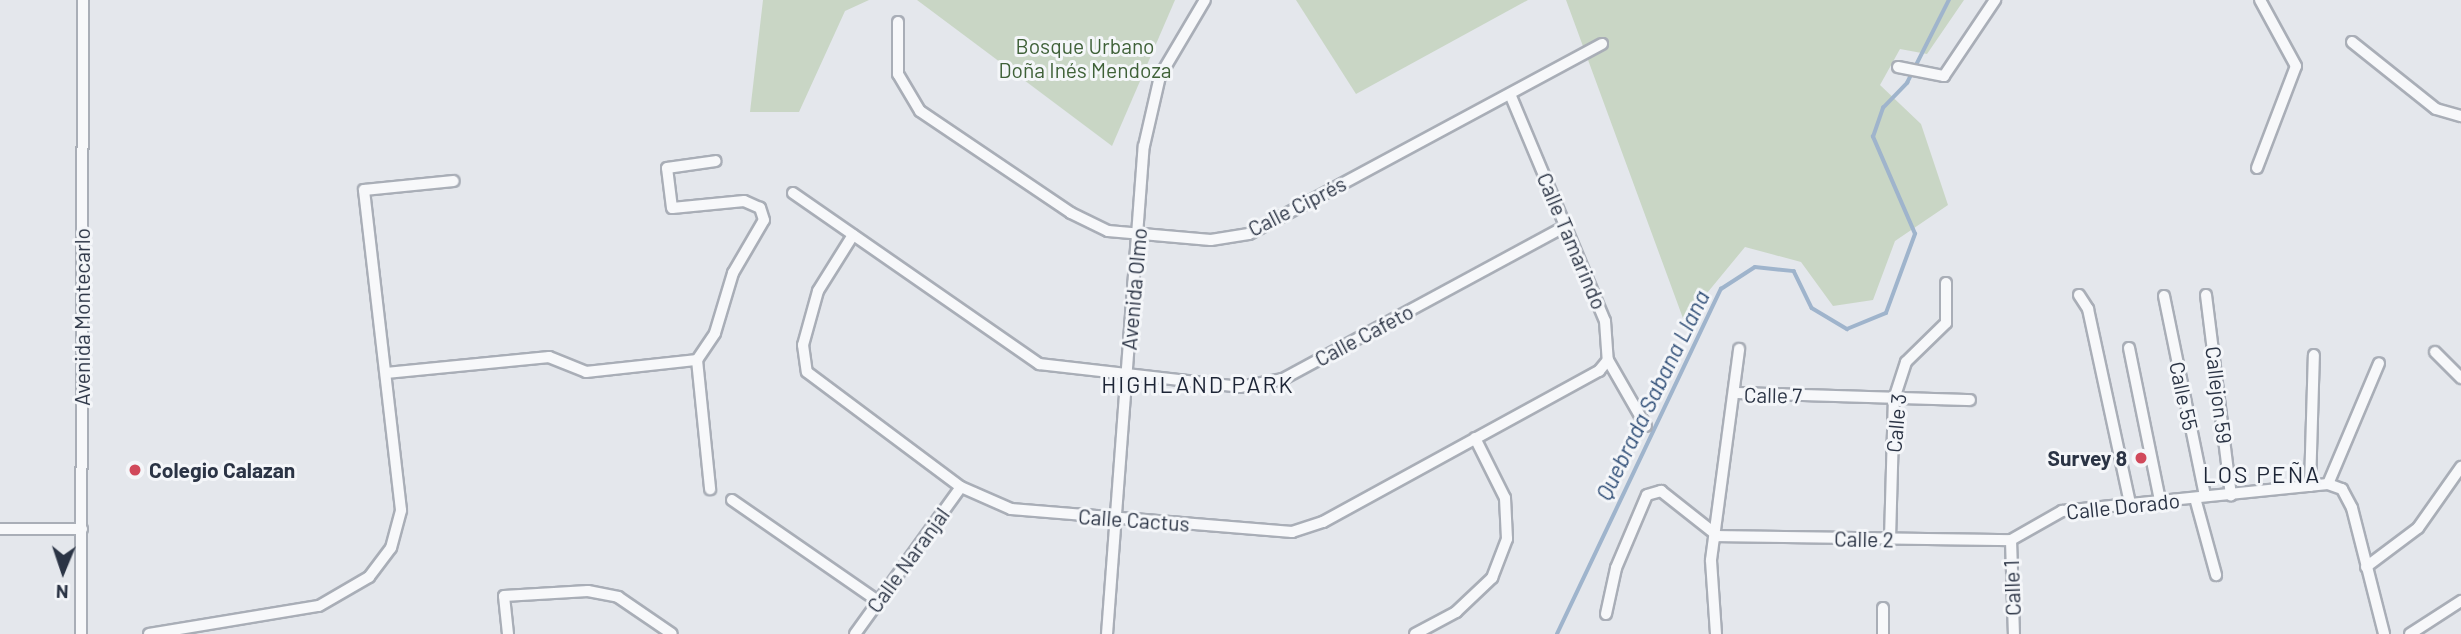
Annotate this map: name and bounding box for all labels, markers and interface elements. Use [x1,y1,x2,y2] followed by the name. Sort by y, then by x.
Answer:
[999,33,1171,83] park label: Bosque Urbano Doña Inés Mendoza
[1532,169,1612,313] street label: Calle Tamarindo
[1244,171,1350,241] street label: Calle Ciprés
[1116,227,1152,351] street label: Avenida Olmo
[69,228,95,406] street label: Avenida Montecarlo
[1589,286,1715,504] water label: Quebrada Sabana Llana
[1310,299,1418,371] street label: Calle Cafeto
[2201,345,2237,445] street label: Callejon 59
[2164,359,2204,433] street label: Calle 55
[1103,370,1293,398] district label: HIGHLAND PARK
[1744,382,1802,408] street label: Calle 7
[1881,392,1911,454] street label: Calle 3
[2048,445,2127,471] place label: Survey 8
[2133,450,2149,466] marker: Survey 8
[149,457,295,483] place label: Colegio Calazan
[2204,460,2320,488] district label: LOS PEÑA
[127,462,143,478] marker: Colegio Calazan
[2065,488,2181,524] street label: Calle Dorado
[861,503,955,617] street label: Calle Naranjal
[1077,504,1191,536] street label: Calle Cactus
[1834,526,1894,552] street label: Calle 2
[28,536,98,606] north arrow
[1998,560,2026,616] street label: Calle 1
[56,581,69,604] text: N

